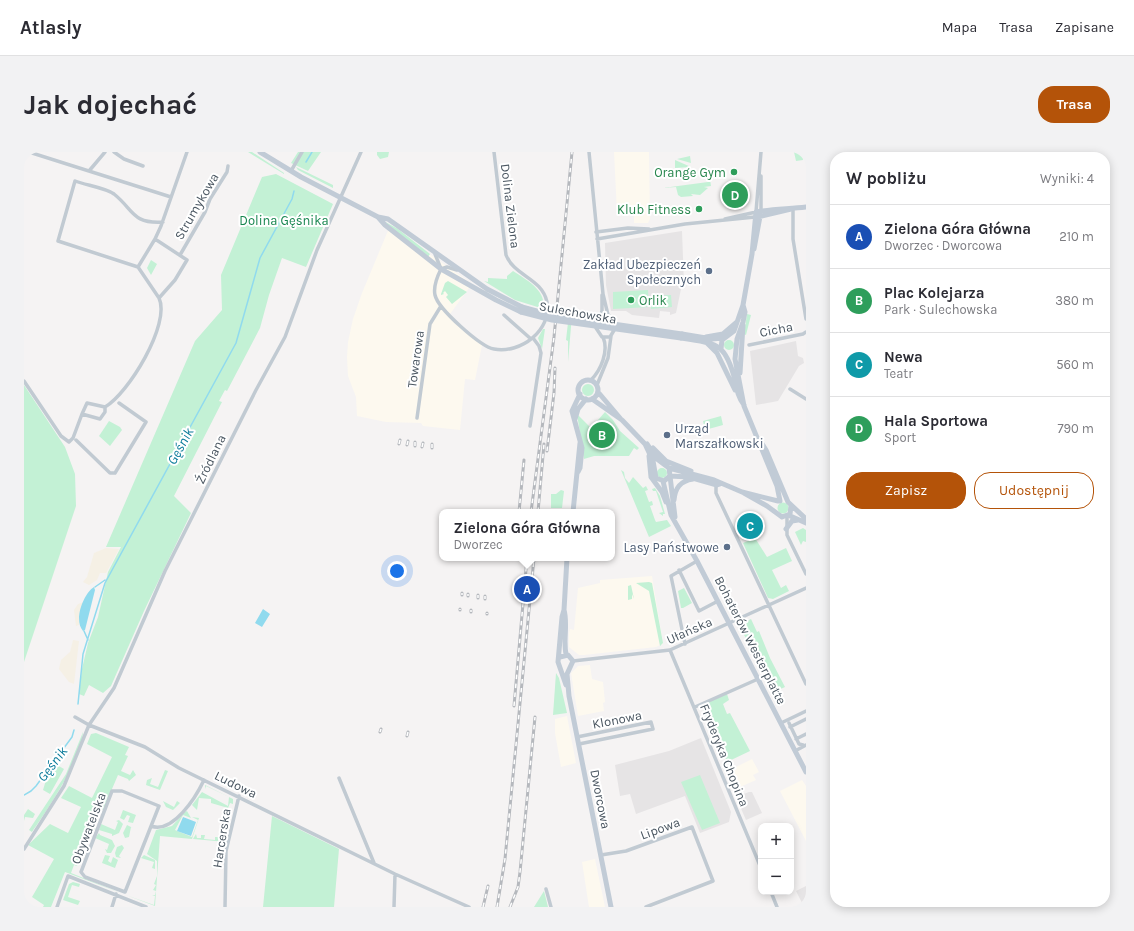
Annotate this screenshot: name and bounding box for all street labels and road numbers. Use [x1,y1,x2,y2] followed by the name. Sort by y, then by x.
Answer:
[498,163,523,249] street label: Dolina Zielona
[171,170,222,242] street label: Strumykowa
[538,298,618,327] street label: Sulechowska
[758,319,794,340] street label: Cicha
[404,330,427,389] street label: Towarowa
[190,431,229,486] street label: Źródlana
[712,574,790,707] street label: Bohaterów Westerplatte
[664,614,714,647] street label: Ułańska
[697,702,752,809] street label: Fryderyka Chopina
[591,707,643,732] street label: Klonowa
[212,768,259,801] street label: Ludowa
[587,768,614,830] street label: Dworcowa
[68,790,109,866] street label: Obywatelska
[209,807,234,869] street label: Harcerska
[638,814,682,843] street label: Lipowa

